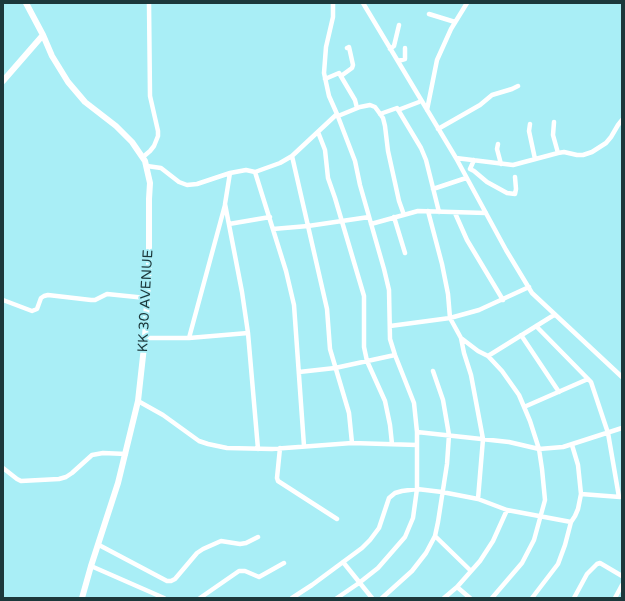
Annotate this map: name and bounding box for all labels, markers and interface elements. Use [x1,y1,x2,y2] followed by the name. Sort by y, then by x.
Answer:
[135,249,157,353] street label: KK 30 AVENUE

